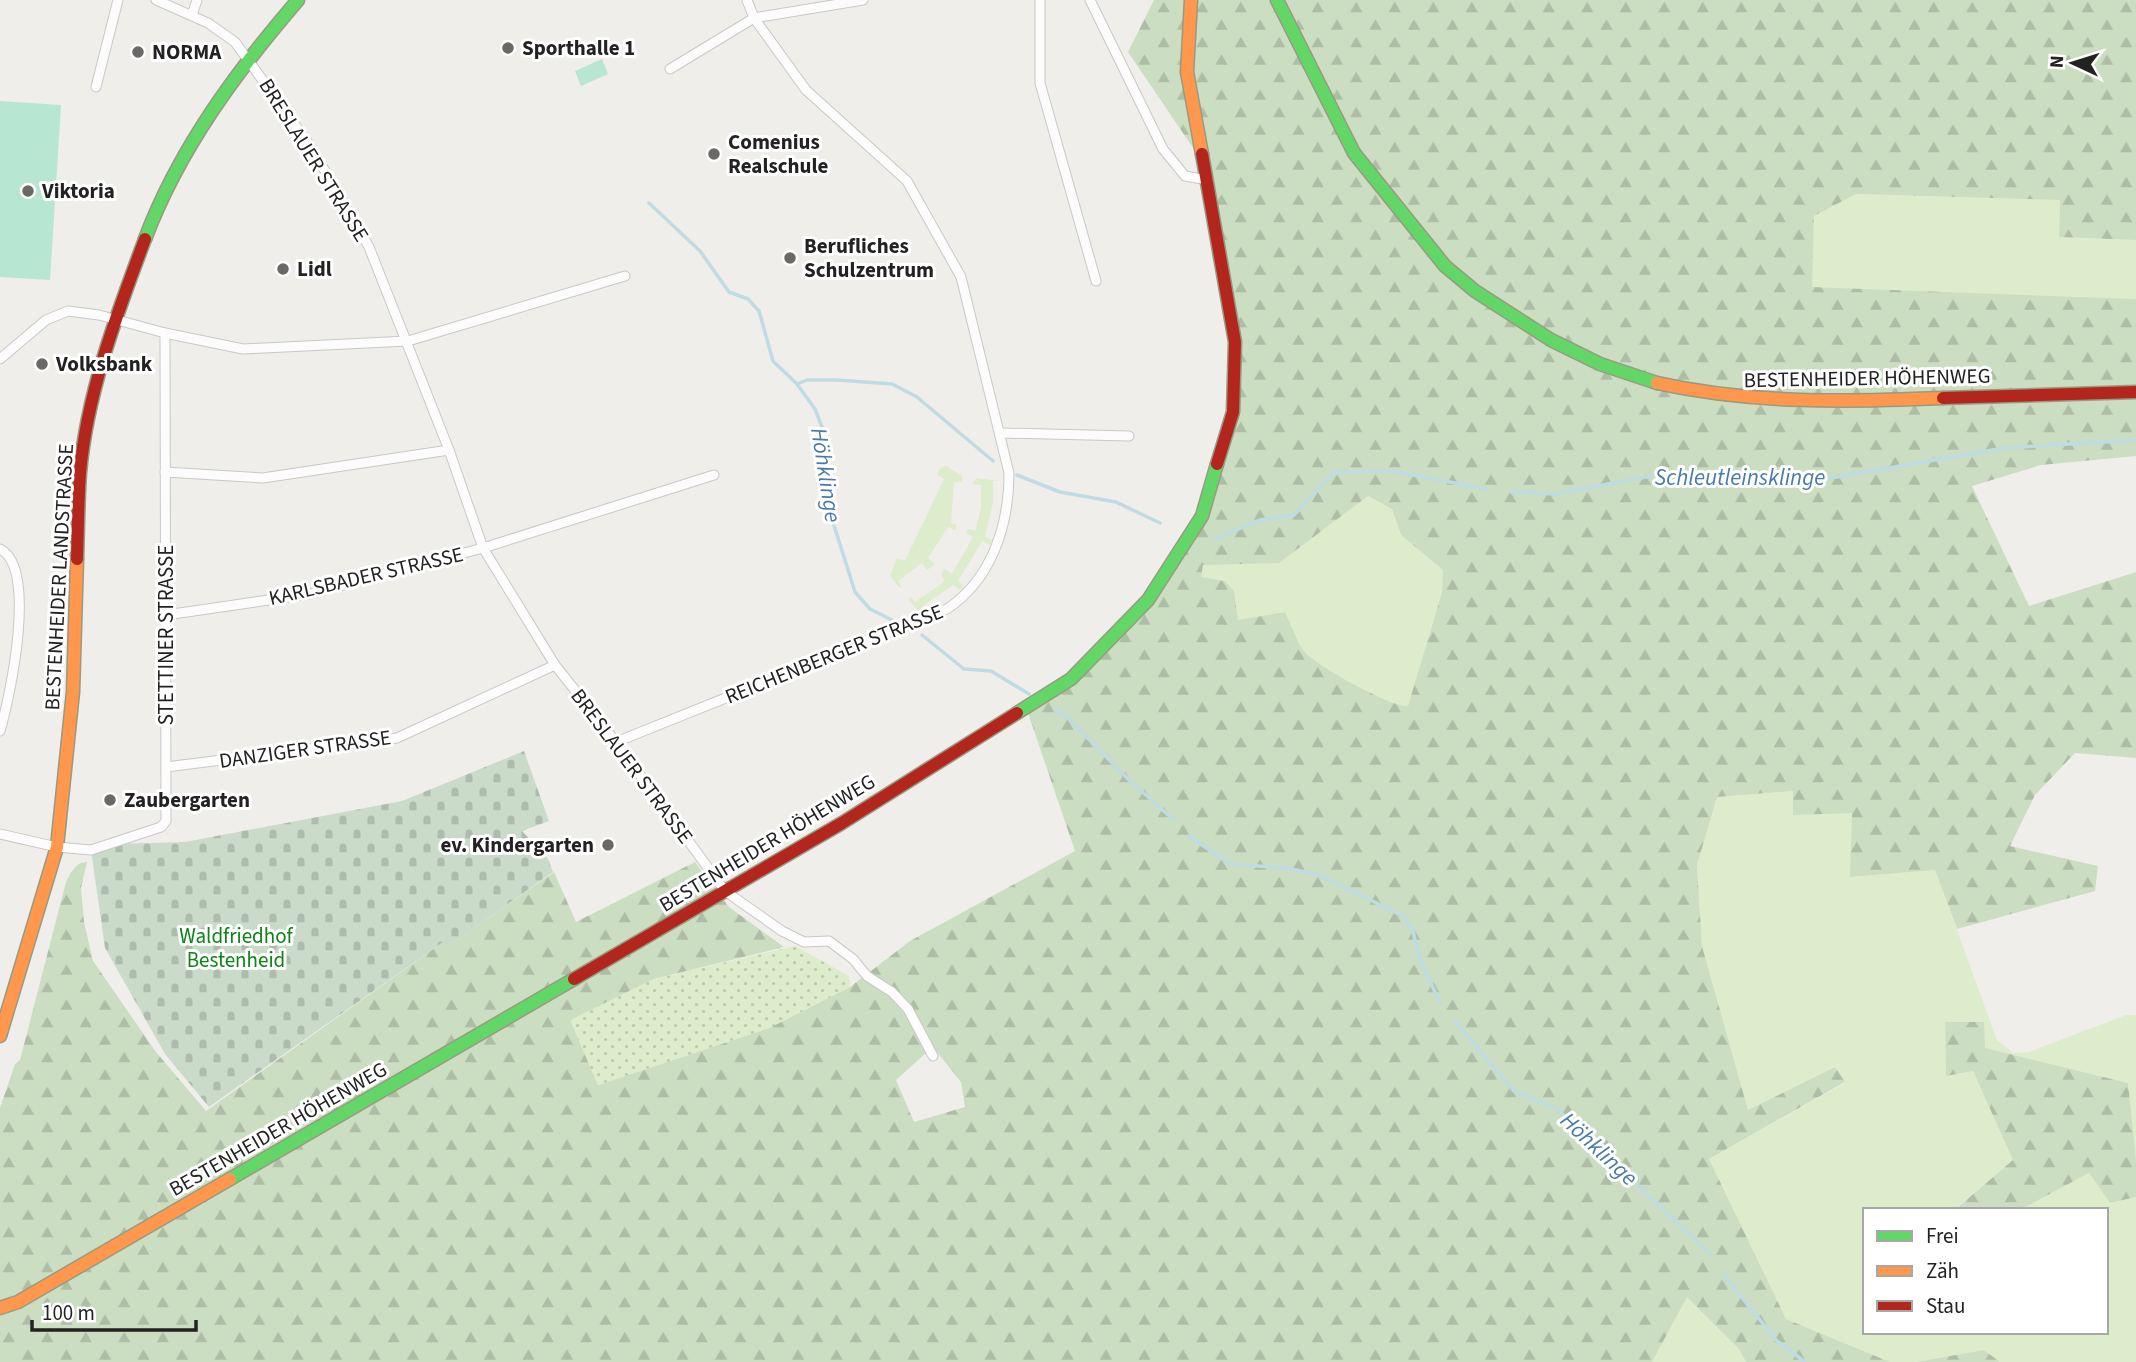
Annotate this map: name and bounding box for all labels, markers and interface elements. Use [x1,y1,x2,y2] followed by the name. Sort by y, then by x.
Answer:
[2038,28,2108,98] north arrow
[522,33,635,63] place label: Sporthalle 1
[152,37,222,67] place label: NORMA
[500,40,516,56] marker: Sporthalle 1
[130,44,146,60] marker: NORMA
[2044,55,2071,69] text: N
[252,73,376,247] street label: BRESLAUER STRASSE
[728,127,828,181] place label: Comenius Realschule
[706,146,722,162] marker: Comenius Realschule
[41,176,115,206] place label: Viktoria
[20,183,36,199] marker: Viktoria
[804,231,934,285] place label: Berufliches Schulzentrum
[782,250,798,266] marker: Berufliches Schulzentrum
[297,254,332,284] place label: Lidl
[275,261,291,277] marker: Lidl
[55,349,153,379] place label: Volksbank
[34,356,50,372] marker: Volksbank
[1743,361,1991,395] street label: BESTENHEIDER HÖHENWEG
[802,425,850,525] water label: Höhklinge
[37,443,81,711] street label: BESTENHEIDER LANDSTRASSE
[1655,461,1825,494] water label: Schleutleinsklinge
[266,539,466,613] street label: KARLSBADER STRASSE
[151,545,181,725] street label: STETTINER STRASSE
[720,596,948,712] street label: REICHENBERGER STRASSE
[564,682,700,850] street label: BRESLAUER STRASSE
[217,722,393,776] street label: DANZIGER STRASSE
[653,767,881,919] street label: BESTENHEIDER HÖHENWEG
[124,785,250,815] place label: Zaubergarten
[102,792,118,808] marker: Zaubergarten
[440,830,594,860] place label: ev. Kindergarten
[600,837,616,853] marker: ev. Kindergarten
[179,921,294,975] park label: Waldfriedhof Bestenheid
[164,1054,392,1204] street label: BESTENHEIDER HÖHENWEG
[1553,1104,1645,1194] water label: Höhklinge
[1863,1208,2108,1334] legend
[1926,1221,1959,1251] text: Frei
[1926,1256,1959,1286] text: Zäh
[32,1288,196,1332] scale bar
[1926,1291,1965,1321] text: Stau
[42,1298,95,1328] text: 100 m

